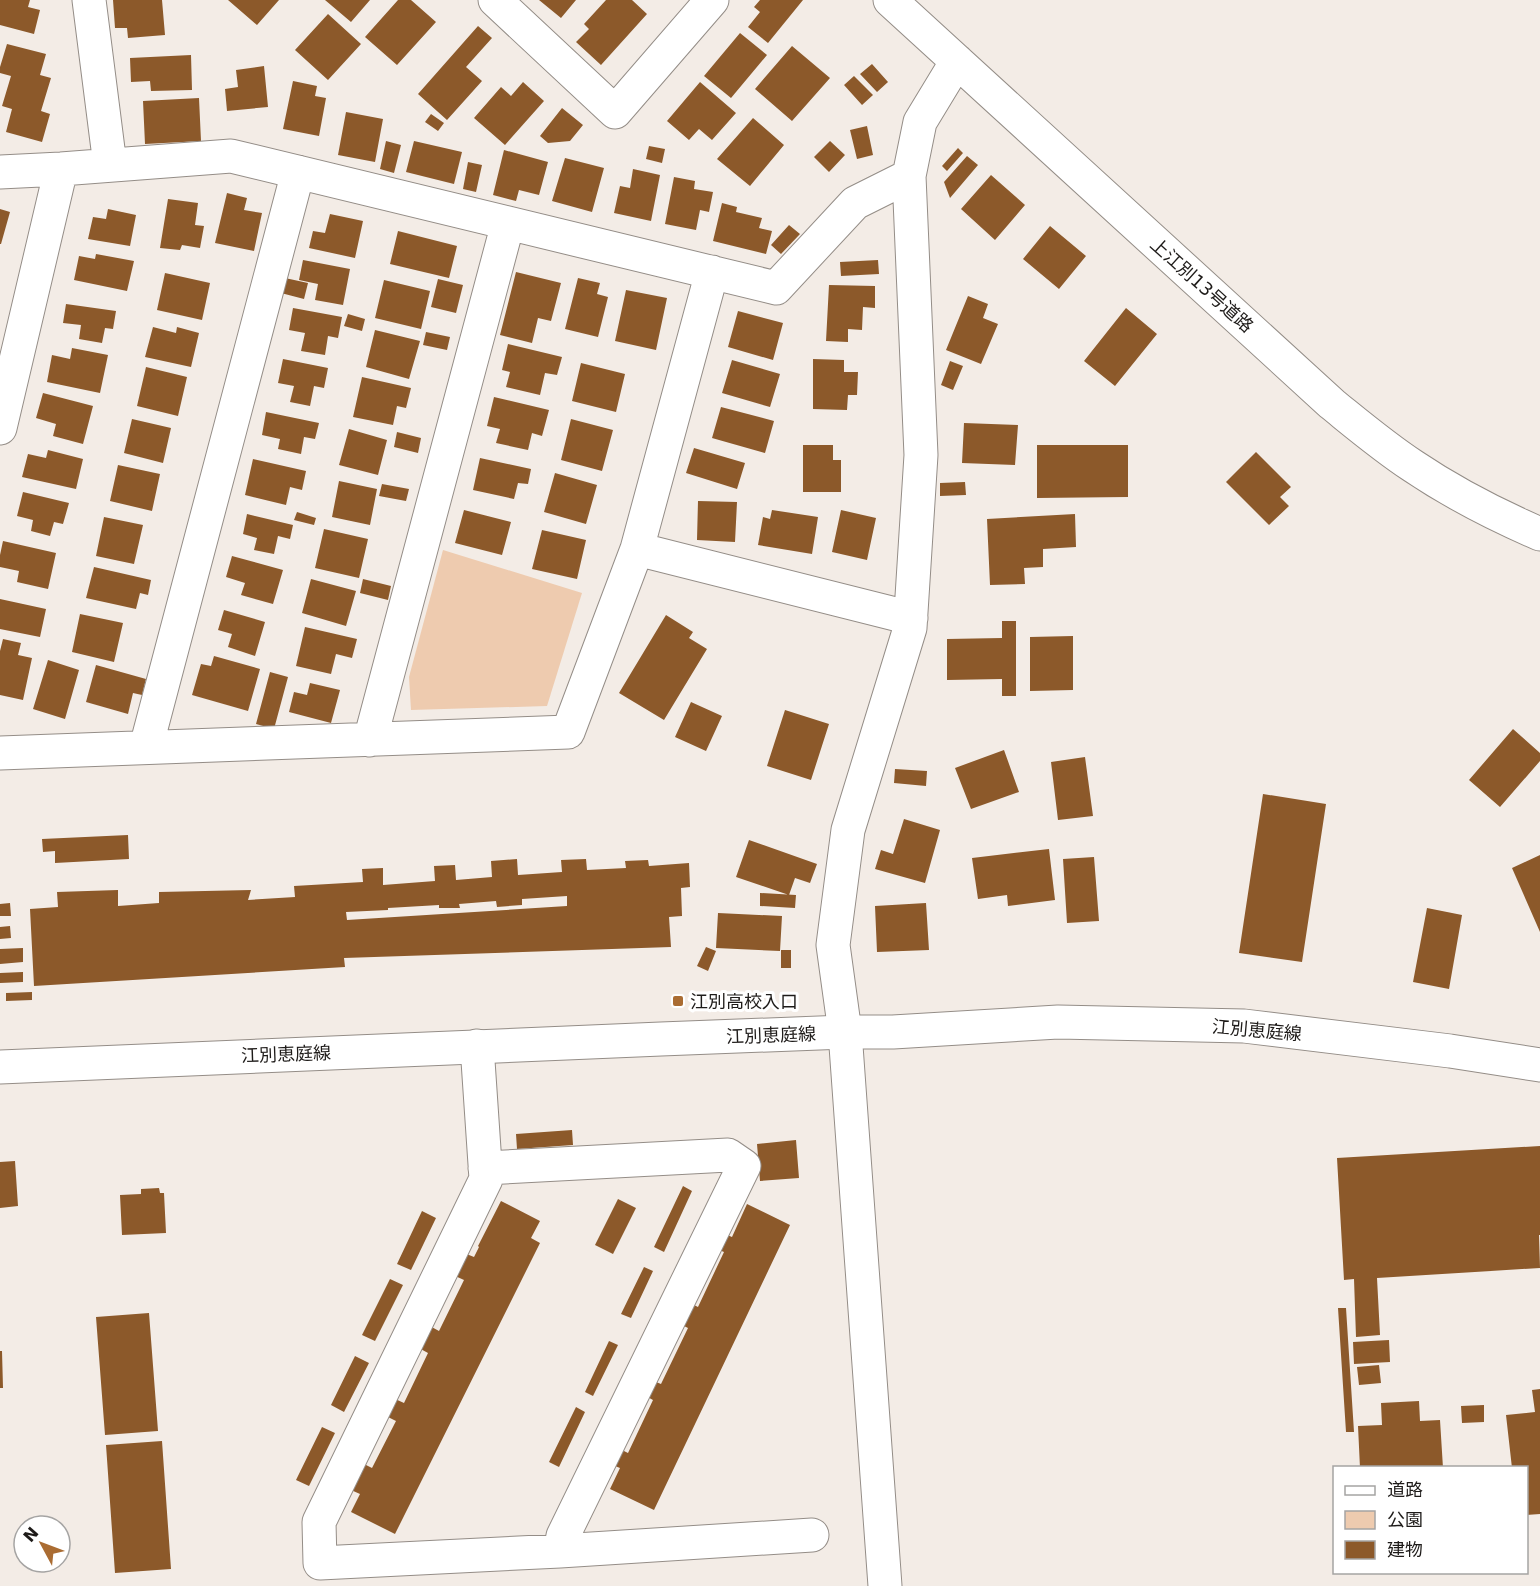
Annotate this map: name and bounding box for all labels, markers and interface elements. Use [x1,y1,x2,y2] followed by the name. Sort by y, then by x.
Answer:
[1146,233,1258,337] street label: 上江別13号道路
[690,991,798,1012] place label: 江別高校入口
[671,994,685,1008] marker: 江別高校入口
[1211,1016,1303,1044] street label: 江別恵庭線
[726,1023,816,1047] street label: 江別恵庭線
[241,1042,331,1066] street label: 江別恵庭線
[1333,1466,1528,1574] legend
[1387,1479,1423,1500] text: 道路
[1387,1509,1423,1530] text: 公園
[12,1514,72,1574] north arrow
[19,1523,43,1546] text: N
[1387,1539,1423,1560] text: 建物

